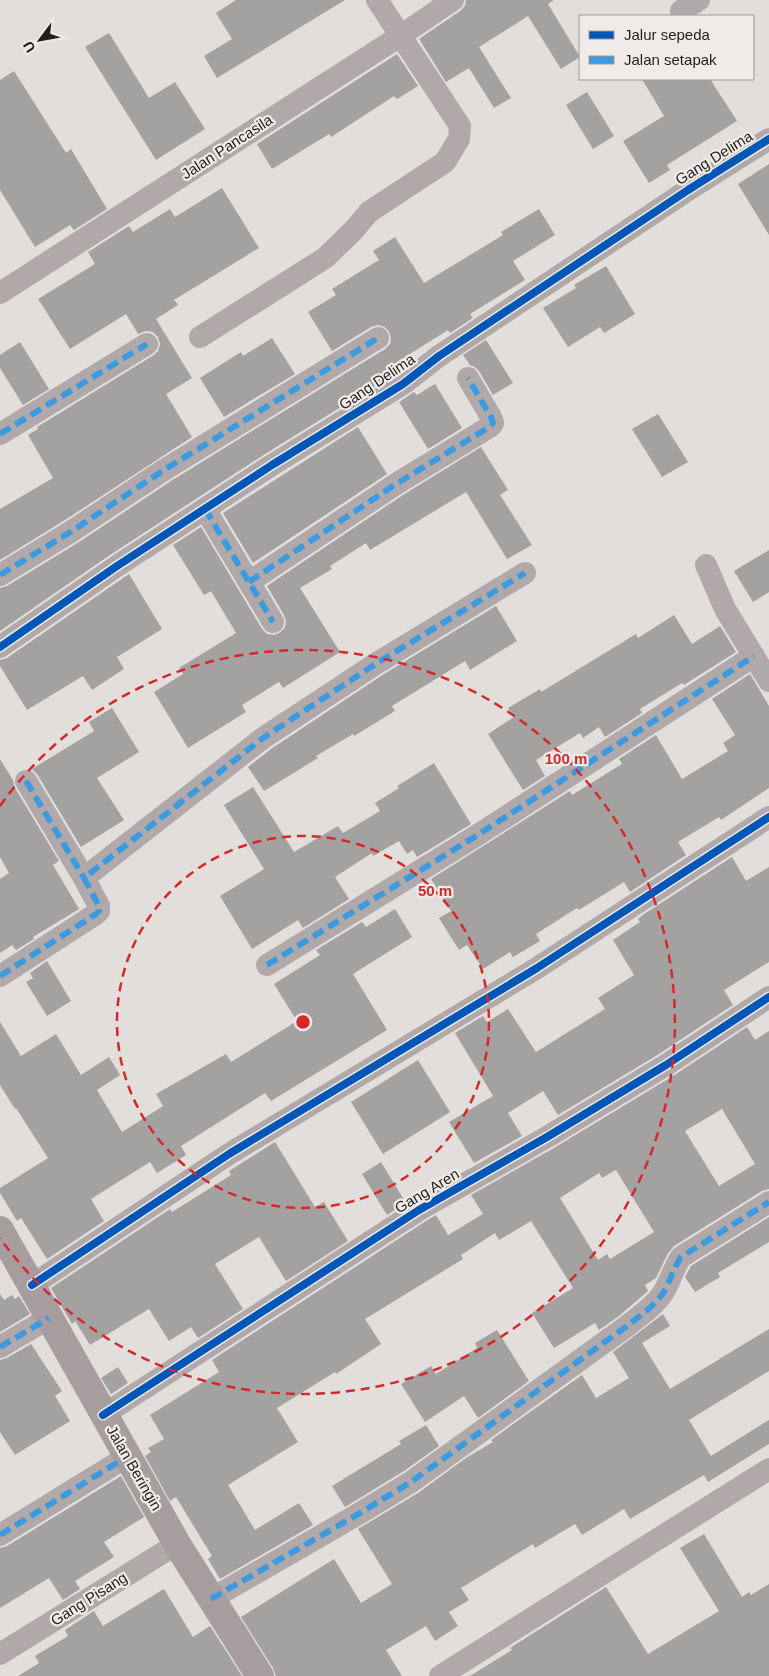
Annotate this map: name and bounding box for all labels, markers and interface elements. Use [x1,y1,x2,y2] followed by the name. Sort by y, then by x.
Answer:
[15,15,65,65] north arrow
[579,15,754,80] legend
[624,26,711,43] text: Jalur sepeda
[20,38,38,55] text: U
[624,51,717,68] text: Jalan setapak
[178,110,276,182] street label: Jalan Pancasila
[672,127,756,188] street label: Gang Delima
[336,350,418,413] street label: Gang Delima
[545,750,587,767] text: 100 m
[418,882,452,899] text: 50 m
[294,1013,312,1031] centre of rings
[392,1165,462,1216] street label: Gang Aren
[103,1422,166,1513] street label: Jalan Beringin
[47,1568,130,1629] street label: Gang Pisang

